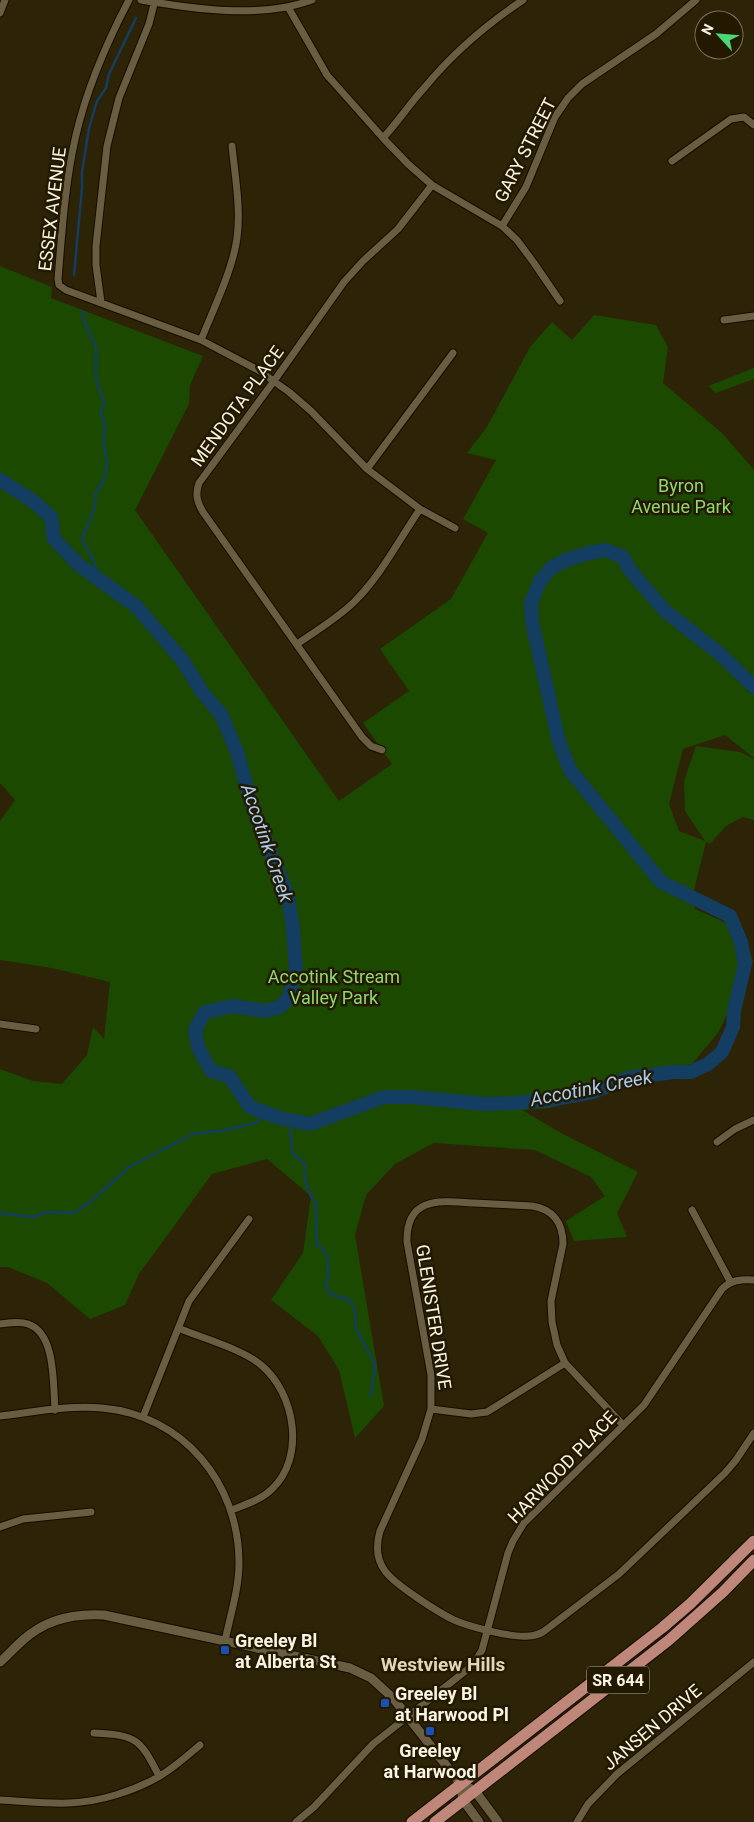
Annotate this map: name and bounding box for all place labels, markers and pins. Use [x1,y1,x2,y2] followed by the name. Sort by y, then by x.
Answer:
[235,1630,336,1672] place label: Greeley Bl at Alberta St
[219,1644,231,1656] marker: Greeley Bl at Alberta St
[395,1683,509,1725] place label: Greeley Bl at Harwood Pl
[379,1697,391,1709] marker: Greeley Bl at Harwood Pl
[424,1725,436,1737] marker: Greeley at Harwood
[384,1740,476,1782] place label: Greeley at Harwood

